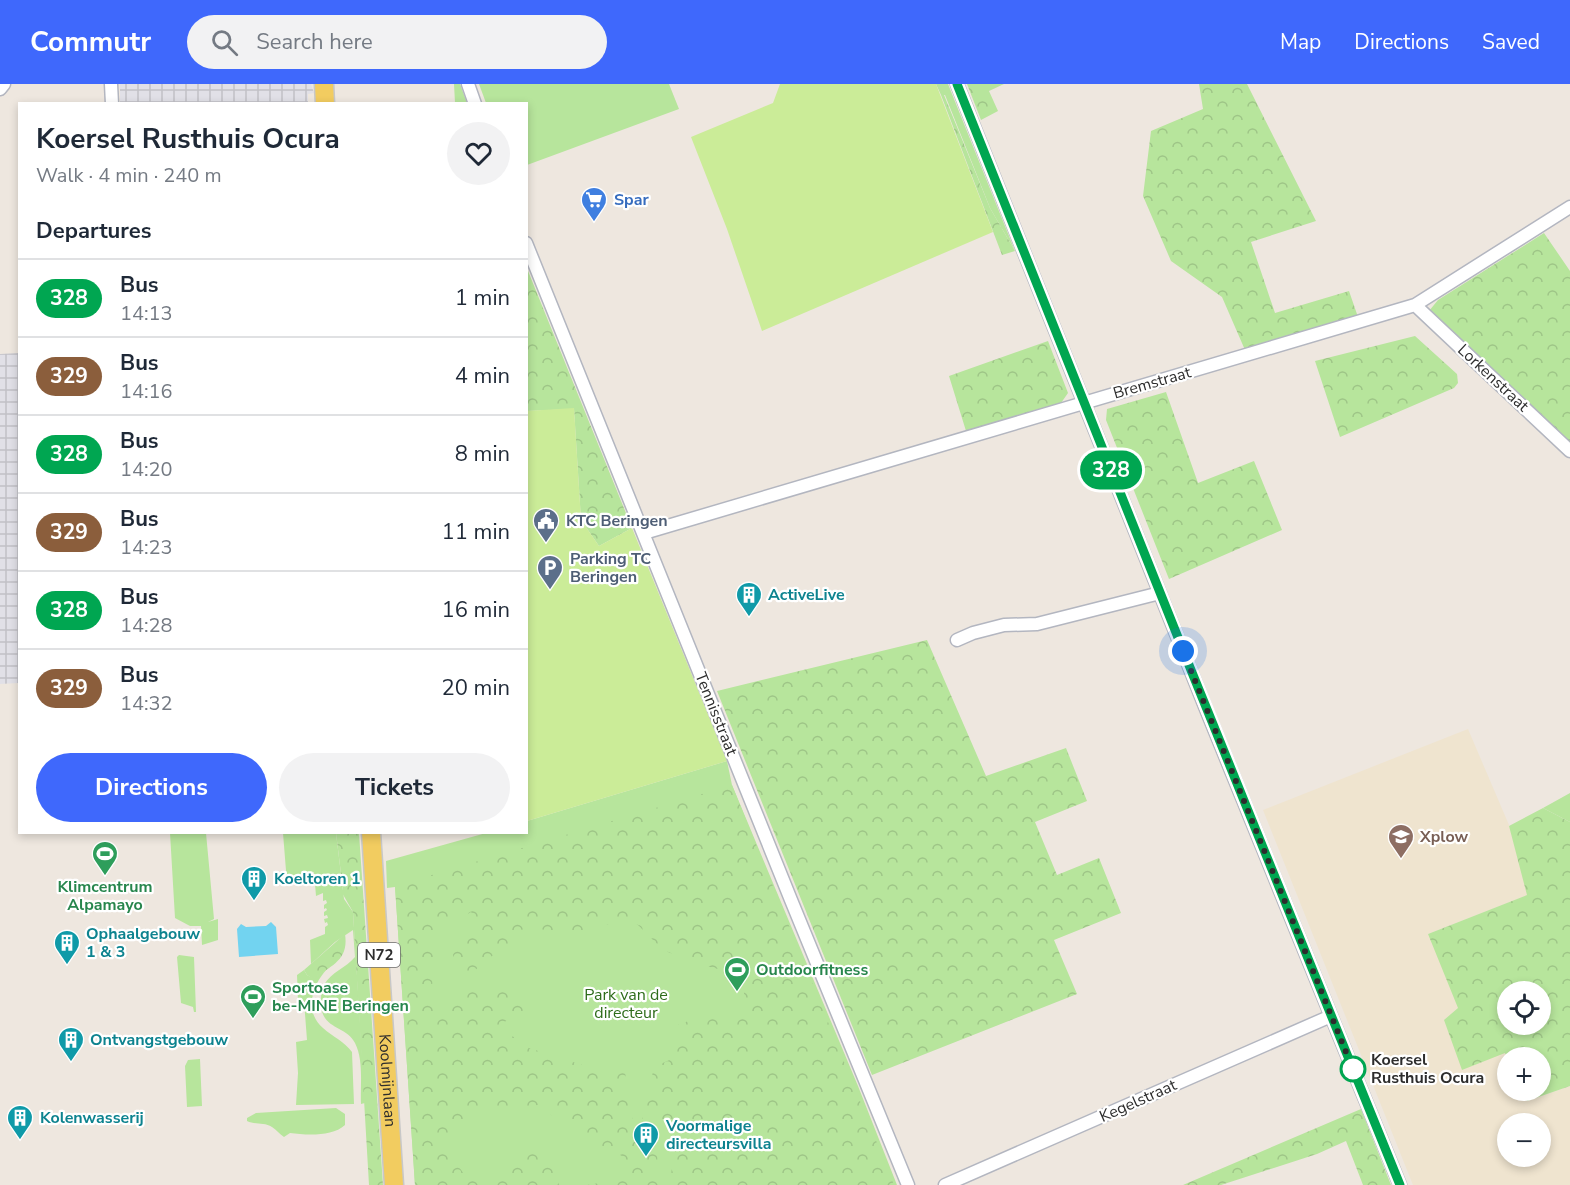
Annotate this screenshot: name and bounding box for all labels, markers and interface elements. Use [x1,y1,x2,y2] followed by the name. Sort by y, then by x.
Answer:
[187,15,607,69] search box
[30,23,151,61] text: Commutr
[208,26,241,59] icon: search
[256,27,373,57] text: Search here
[1280,28,1321,56] text: Map
[1354,28,1449,56] text: Directions
[1482,28,1540,56] text: Saved
[36,120,340,158] text: Koersel Rusthuis Ocura
[447,122,510,185] button: heart
[36,162,222,189] text: Walk · 4 min · 240 m
[579,185,609,223] supermarket icon: Spar
[614,189,649,211] place label: Spar
[36,216,151,246] text: Departures
[120,270,159,300] text: Bus
[455,283,510,313] text: 1 min
[50,284,88,312] text: 328
[120,300,173,327] text: 14:13
[1453,339,1534,417] street label: Lorkenstraat
[120,348,159,378] text: Bus
[455,361,510,391] text: 4 min
[1110,361,1194,405] street label: Bremstraat
[50,362,88,390] text: 329
[120,378,173,405] text: 14:16
[120,426,159,456] text: Bus
[455,439,510,469] text: 8 min
[50,440,88,468] text: 328
[1076,450,1146,490] line badge: 328
[120,456,173,483] text: 14:20
[1092,456,1130,484] text: 328
[120,504,159,534] text: Bus
[531,506,561,544] public building icon: KTC Beringen
[566,510,668,532] place label: KTC Beringen
[442,517,510,547] text: 11 min
[50,518,88,546] text: 329
[120,534,173,561] text: 14:23
[570,548,651,588] place label: Parking TC Beringen
[535,553,565,591] parking icon: Parking TC Beringen
[734,580,764,618] building icon: ActiveLive
[120,582,159,612] text: Bus
[768,584,845,606] place label: ActiveLive
[442,595,510,625] text: 16 min
[50,596,88,624] text: 328
[120,612,173,639] text: 14:28
[1168,636,1198,666] your location
[120,660,159,690] text: Bus
[689,669,743,759] street label: Tennisstraat
[442,673,510,703] text: 20 min
[50,674,88,702] text: 329
[120,690,173,717] text: 14:32
[36,753,267,822] button: Directions
[279,753,510,822] button: Tickets
[1386,822,1416,860] school or university icon: Xplow
[1419,826,1468,848] place label: Xplow
[90,839,120,877] sports icon: Klimcentrum Alpamayo
[239,864,269,902] building icon: Koeltoren 1
[274,868,361,890] place label: Koeltoren 1
[58,876,152,916] place label: Klimcentrum Alpamayo
[86,923,200,963] place label: Ophaalgebouw 1 & 3
[52,928,82,966] building icon: Ophaalgebouw 1 & 3
[358,943,400,967] road number: N72
[722,955,752,993] sports icon: Outdoorfitness
[756,959,868,981] place label: Outdoorfitness
[272,977,409,1017] place label: Sportoase be-MINE Beringen
[1497,981,1551,1167] map controls
[1497,981,1551,1035] button: locate
[238,982,268,1020] sports icon: Sportoase be-MINE Beringen
[584,984,668,1024] park label: Park van de directeur
[56,1025,86,1063] building icon: Ontvangstgebouw
[90,1029,228,1051] place label: Ontvangstgebouw
[373,1033,401,1128] street label: Koolmijnlaan
[1497,1047,1551,1101] button: +
[1371,1049,1484,1089] place label: Koersel Rusthuis Ocura
[1340,1056,1366,1082] marker: Koersel Rusthuis Ocura
[1096,1074,1180,1128] street label: Kegelstraat
[5,1103,35,1141] building icon: Kolenwasserij
[40,1107,144,1129] place label: Kolenwasserij
[1497,1113,1551,1167] button: −
[665,1115,771,1155] place label: Voormalige directeursvilla
[631,1120,661,1158] building icon: Voormalige directeursvilla

